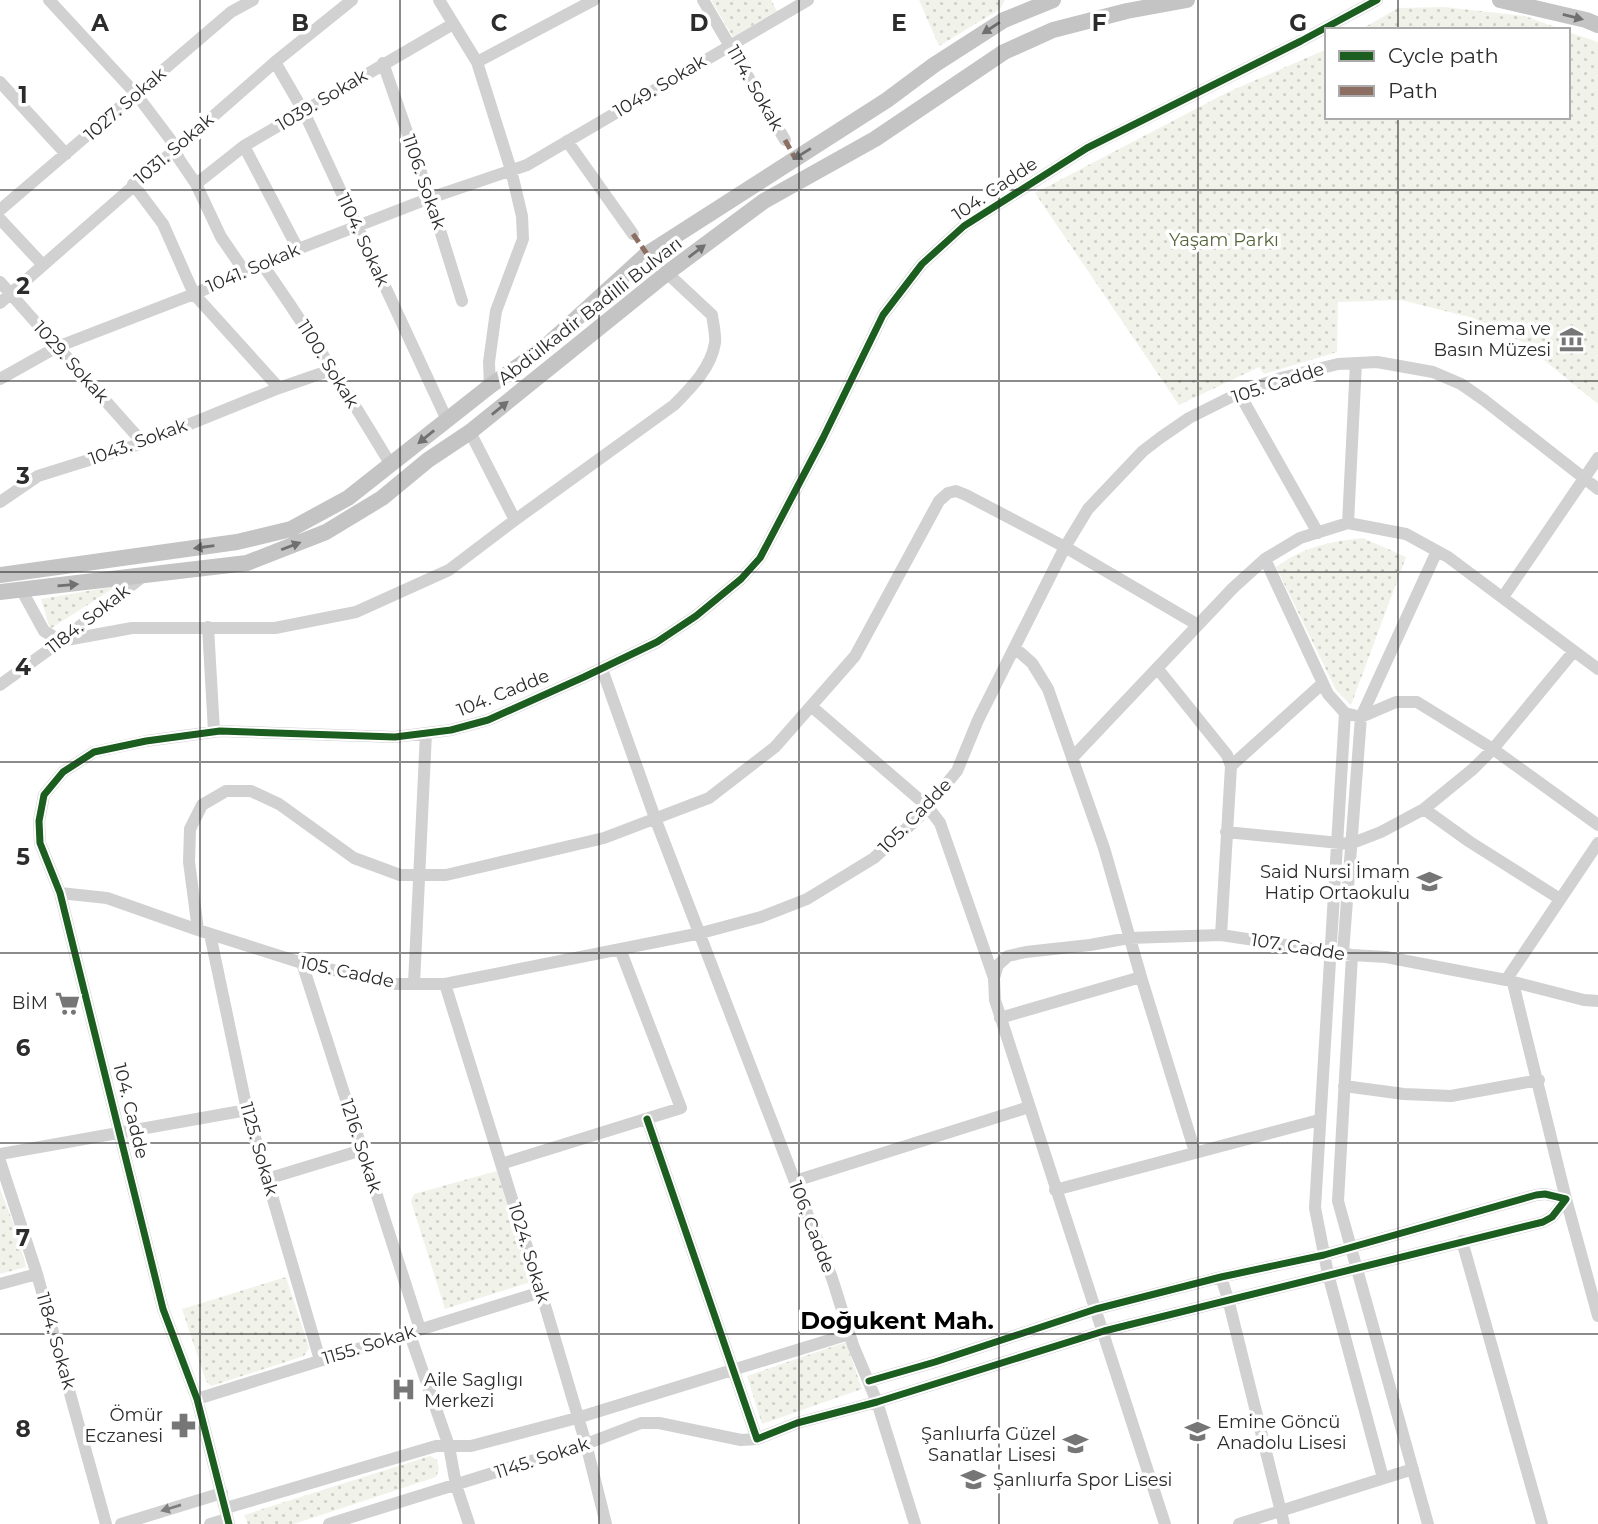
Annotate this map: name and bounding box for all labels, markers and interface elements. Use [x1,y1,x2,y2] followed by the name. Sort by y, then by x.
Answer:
[90,9,109,37] text: A
[291,9,309,37] text: B
[491,9,508,37] text: C
[690,9,709,37] text: D
[891,9,907,37] text: E
[1092,9,1107,37] text: F
[1289,9,1307,37] text: G
[1563,12,1585,23] one-way arrow
[982,21,1001,34] one-way arrow
[1325,28,1570,119] legend
[722,42,788,135] street label: 1114. Sokak
[1388,43,1499,68] text: Cycle path
[610,50,710,122] street label: 1049. Sokak
[80,62,171,145] street label: 1027. Sokak
[273,64,372,136] street label: 1039. Sokak
[1388,78,1438,103] text: Path
[18,81,28,109] text: 1
[130,108,218,189] street label: 1031. Sokak
[397,132,451,233] street label: 1106. Sokak
[793,147,812,160] one-way arrow
[948,152,1042,225] street label: 104. Cadde
[332,190,394,290] street label: 1104. Sokak
[1169,229,1279,251] park label: Yaşam Parkı
[494,232,686,390] street label: Abdülkadir Badilli Bulvarı
[203,238,303,298] street label: 1041. Sokak
[688,244,706,258] one-way arrow
[16,272,30,300] text: 2
[292,316,364,412] street label: 1100. Sokak
[29,317,114,408] street label: 1029. Sokak
[1433,318,1551,361] place label: Sinema ve Basın Müzesi
[1557,325,1585,353] museum icon: Sinema ve Basın Müzesi
[1229,358,1327,408] street label: 105. Cadde
[490,400,508,415] one-way arrow
[86,414,190,470] street label: 1043. Sokak
[417,430,435,445] one-way arrow
[15,462,30,490] text: 3
[280,540,301,551] one-way arrow
[193,541,215,552] one-way arrow
[57,579,79,590] one-way arrow
[42,580,134,658] street label: 1184. Sokak
[15,653,31,681] text: 4
[454,664,553,722] street label: 104. Cadde
[874,774,956,858] street label: 105. Cadde
[16,843,30,871] text: 5
[1260,861,1410,904] place label: Said Nursi İmam Hatip Ortaokulu
[1416,868,1444,896] school or university icon: Said Nursi İmam Hatip Ortaokulu
[1249,929,1347,965] street label: 107. Cadde
[298,951,396,993] street label: 105. Cadde
[54,989,82,1017] supermarket icon: BİM
[12,992,48,1014] place label: BİM
[16,1034,31,1062] text: 6
[109,1061,154,1161] street label: 104. Cadde
[336,1096,387,1196] street label: 1216. Sokak
[235,1100,283,1199] street label: 1125. Sokak
[784,1178,840,1276] street label: 106. Cadde
[503,1200,555,1306] street label: 1024. Sokak
[16,1224,30,1252] text: 7
[32,1290,80,1392] street label: 1184. Sokak
[800,1306,994,1335] district label: Doğukent Mah.
[320,1320,418,1370] street label: 1155. Sokak
[424,1369,523,1412] place label: Aile Saglıgı Merkezi
[390,1376,418,1404] hospital icon: Aile Saglıgı Merkezi
[85,1404,163,1447] place label: Ömür Eczanesi
[169,1411,197,1439] pharmacy icon: Ömür Eczanesi
[1217,1411,1347,1454] place label: Emine Göncü Anadolu Lisesi
[15,1415,31,1443] text: 8
[1183,1418,1211,1446] school or university icon: Emine Göncü Anadolu Lisesi
[921,1423,1056,1466] place label: Şanlıurfa Güzel Sanatlar Lisesi
[1062,1430,1090,1458] school or university icon: Şanlıurfa Güzel Sanatlar Lisesi
[492,1432,592,1484] street label: 1145. Sokak
[959,1466,987,1494] school or university icon: Şanlıurfa Spor Lisesi
[993,1469,1172,1491] place label: Şanlıurfa Spor Lisesi
[161,1504,182,1514] one-way arrow

